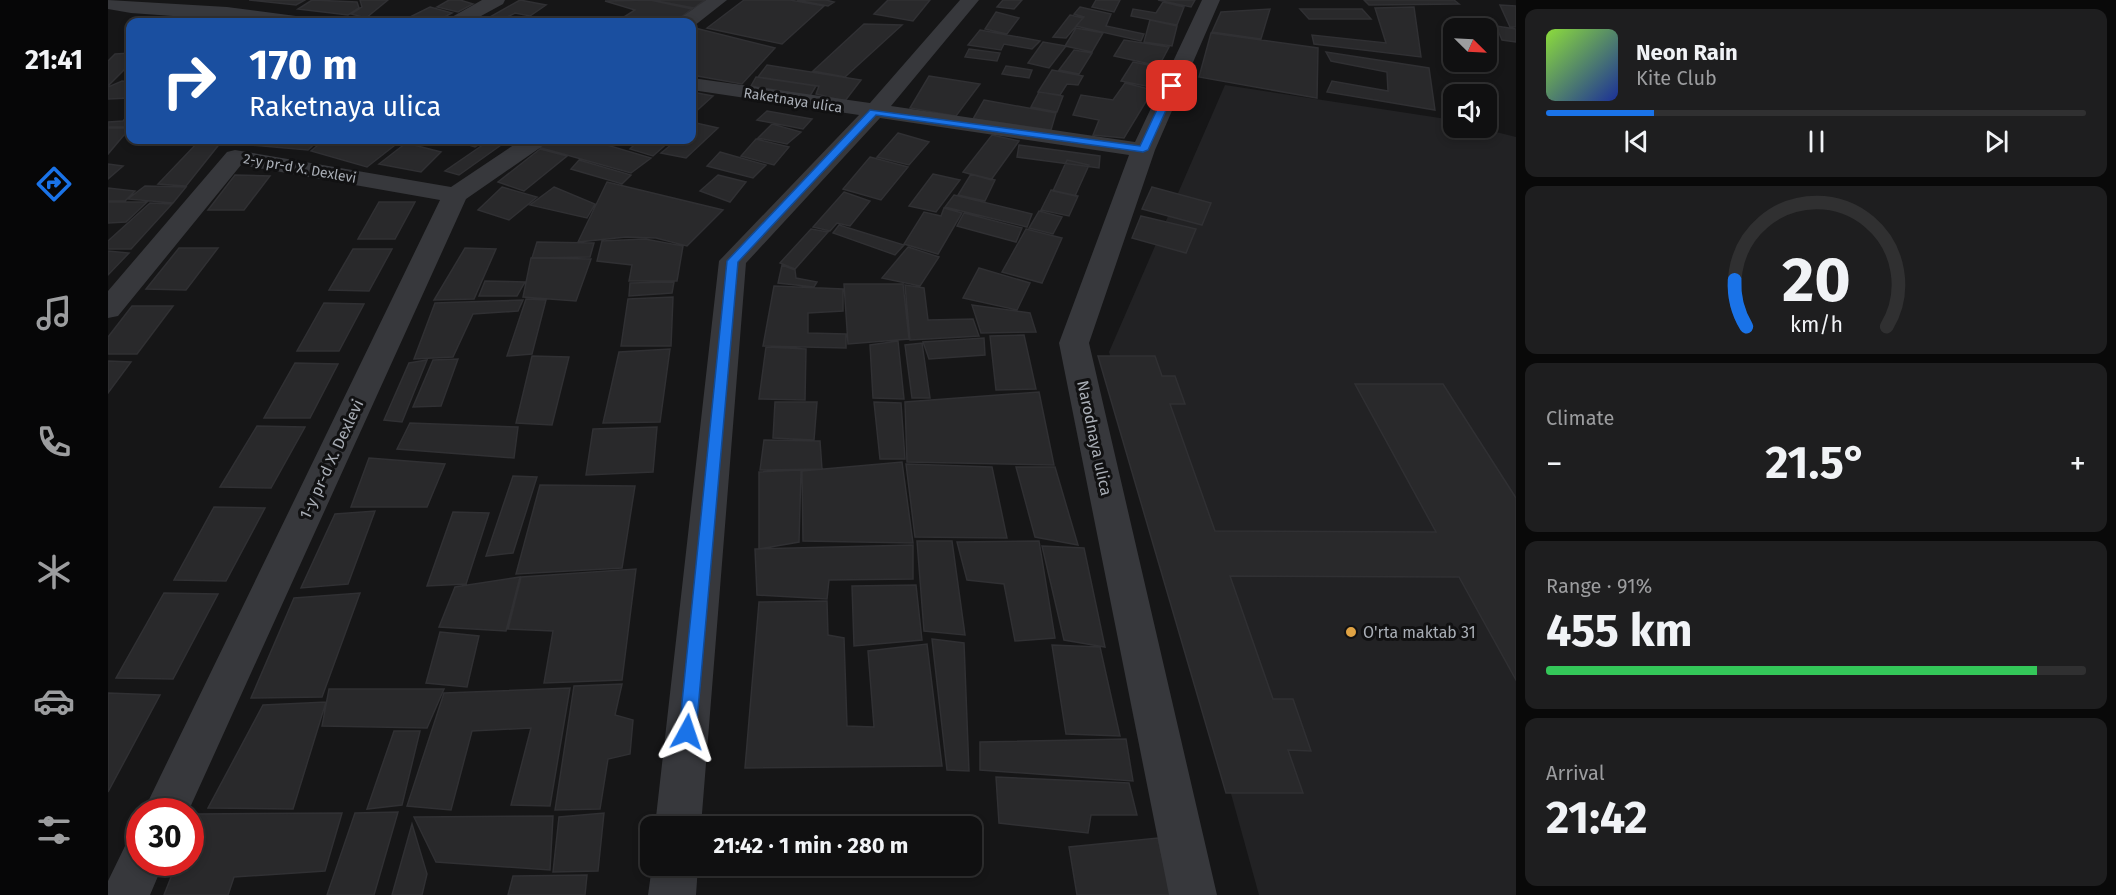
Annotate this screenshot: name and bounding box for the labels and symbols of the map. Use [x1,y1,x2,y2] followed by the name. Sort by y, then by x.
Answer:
[1443,18,1497,72] north arrow
[1146,60,1197,111] pin
[742,84,843,117] street label: Raketnaya ulica
[242,150,358,187] street label: 2-y pr-d X. Dexlevi
[1073,379,1116,497] street label: Narodnaya ulica
[295,396,367,522] street label: 1-y pr-d X. Dexlevi
[1363,623,1476,642] place label: O'rta maktab 31
[1344,625,1358,639] marker: O'rta maktab 31
[655,700,719,764] position arrow
[126,798,204,876] speed limit sign: 30

